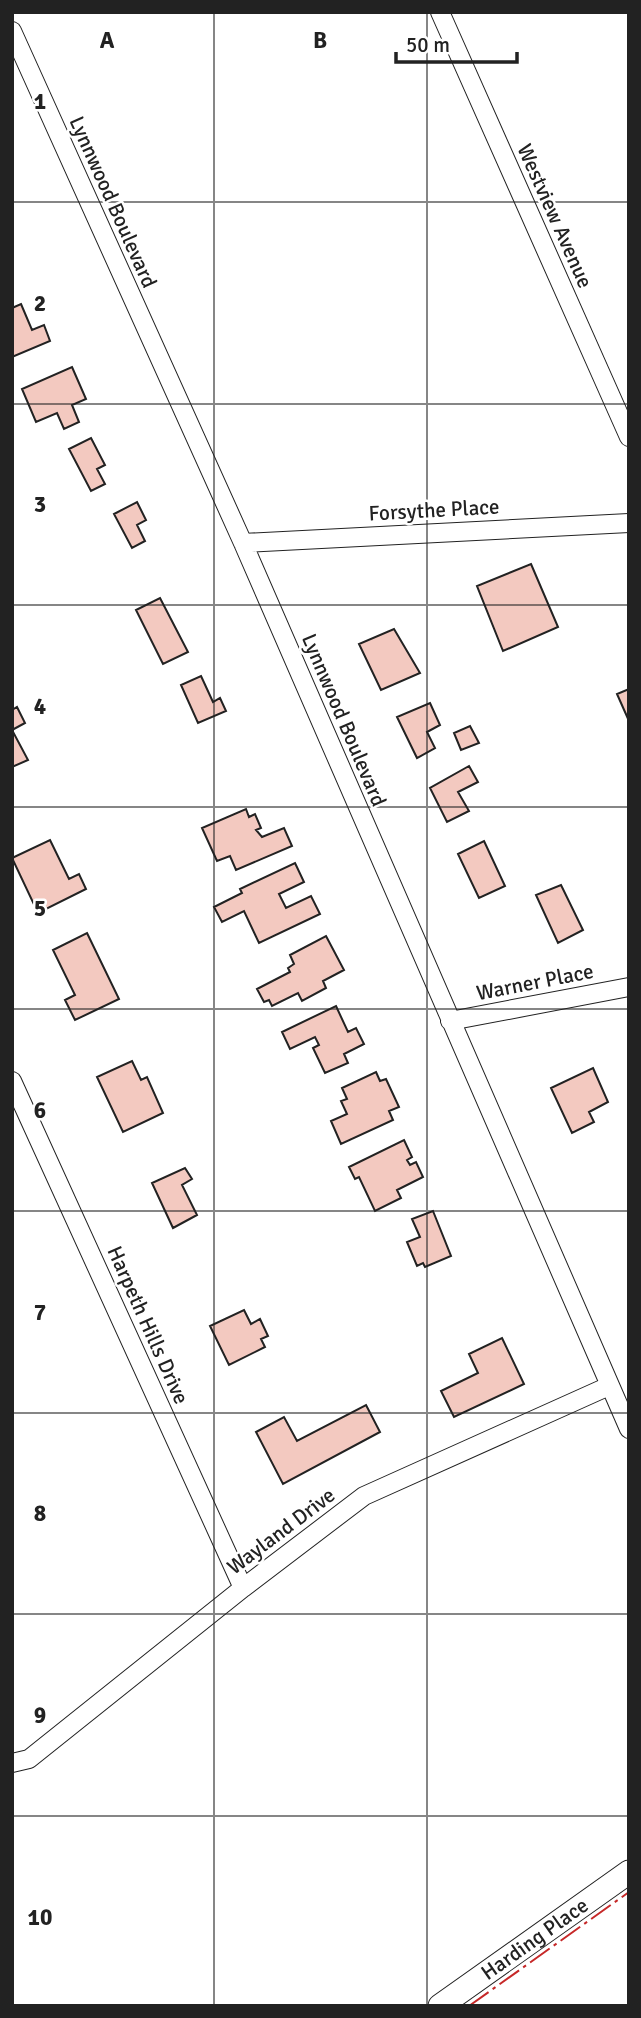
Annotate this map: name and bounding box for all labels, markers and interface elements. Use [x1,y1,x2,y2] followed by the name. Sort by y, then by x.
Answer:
[396,21,517,65] scale bar
[100,26,115,55] text: A
[313,26,327,55] text: B
[406,32,450,58] text: 50 m
[34,87,46,116] text: 1
[63,112,163,292] street label: Lynnwood Boulevard
[512,140,598,292] street label: Westview Avenue
[34,289,46,318] text: 2
[34,490,46,519] text: 3
[368,494,500,526] street label: Forsythe Place
[296,630,392,810] street label: Lynnwood Boulevard
[34,692,46,721] text: 4
[34,894,46,923] text: 5
[474,958,596,1006] street label: Warner Place
[34,1096,46,1125] text: 6
[101,1242,195,1408] street label: Harpeth Hills Drive
[34,1298,46,1327] text: 7
[222,1482,340,1580] street label: Wayland Drive
[34,1499,46,1528] text: 8
[34,1701,46,1730] text: 9
[476,1892,593,1986] street label: Harding Place
[28,1903,52,1932] text: 10

